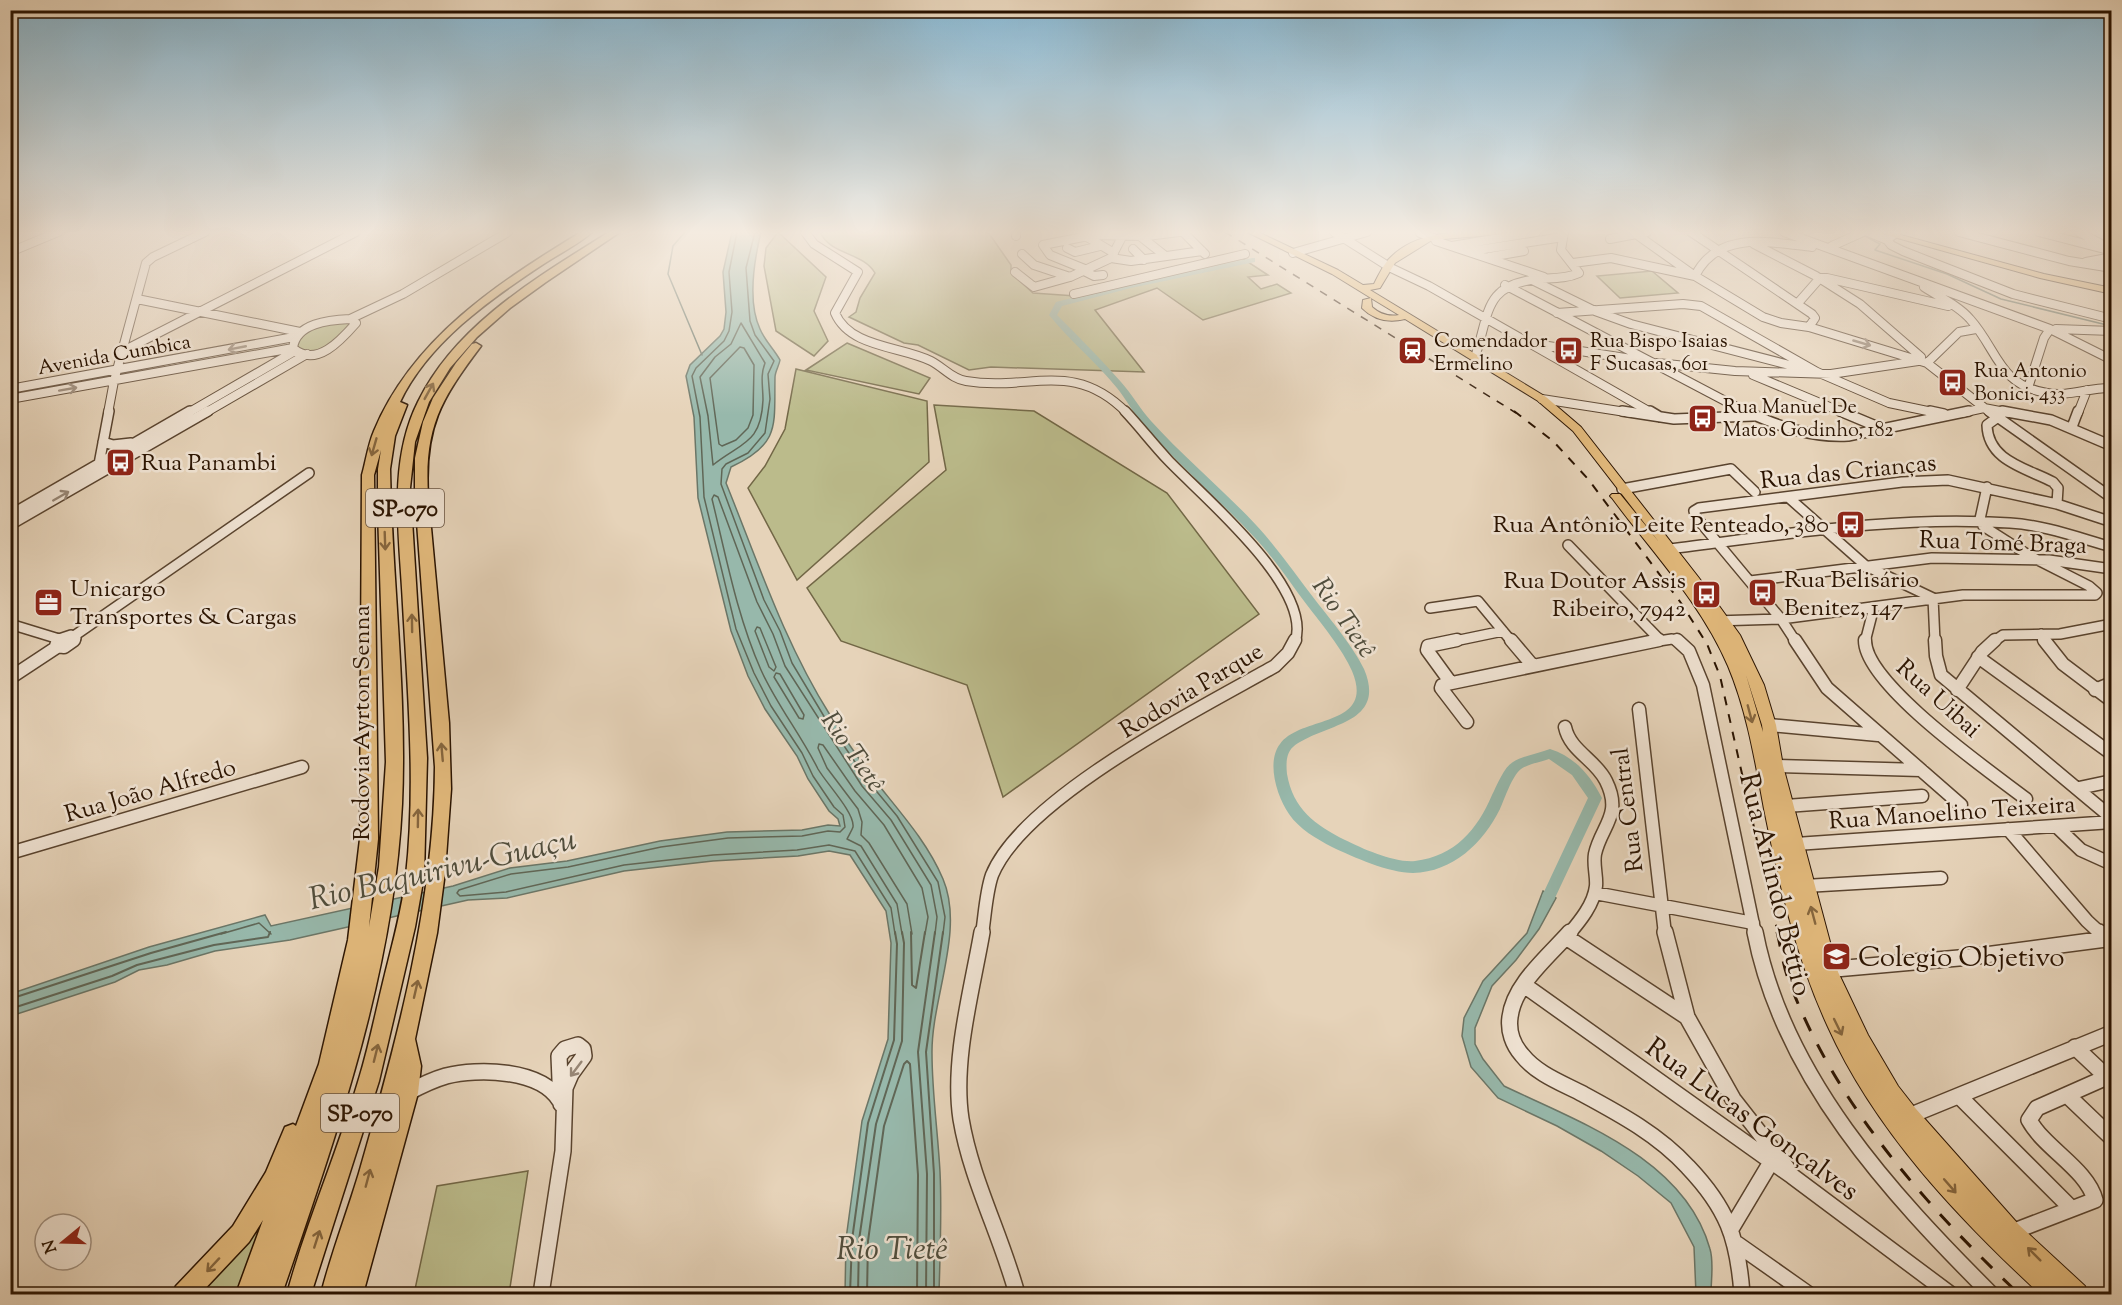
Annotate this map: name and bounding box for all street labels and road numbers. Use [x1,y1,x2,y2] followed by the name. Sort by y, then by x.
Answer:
[36,329,193,384] street label: Avenida Cumbica
[1758,447,1938,499] street label: Rua das Crianças
[366,489,444,527] road number: SP-070
[1918,524,2087,564] street label: Rua Tomé Braga
[346,605,380,841] street label: Rodovia Ayrton Senna
[1114,635,1270,748] street label: Rodovia Parque
[1888,652,1988,747] street label: Rua Uibai
[1604,745,1653,874] street label: Rua Central
[61,751,240,833] street label: Rua João Alfredo
[1727,769,1821,1000] street label: Rua Arlindo Bettio
[1828,788,2077,840] street label: Rua Manoelino Teixeira
[1636,1029,1866,1212] street label: Rua Lucas Gonçalves
[321,1094,399,1132] road number: SP-070

